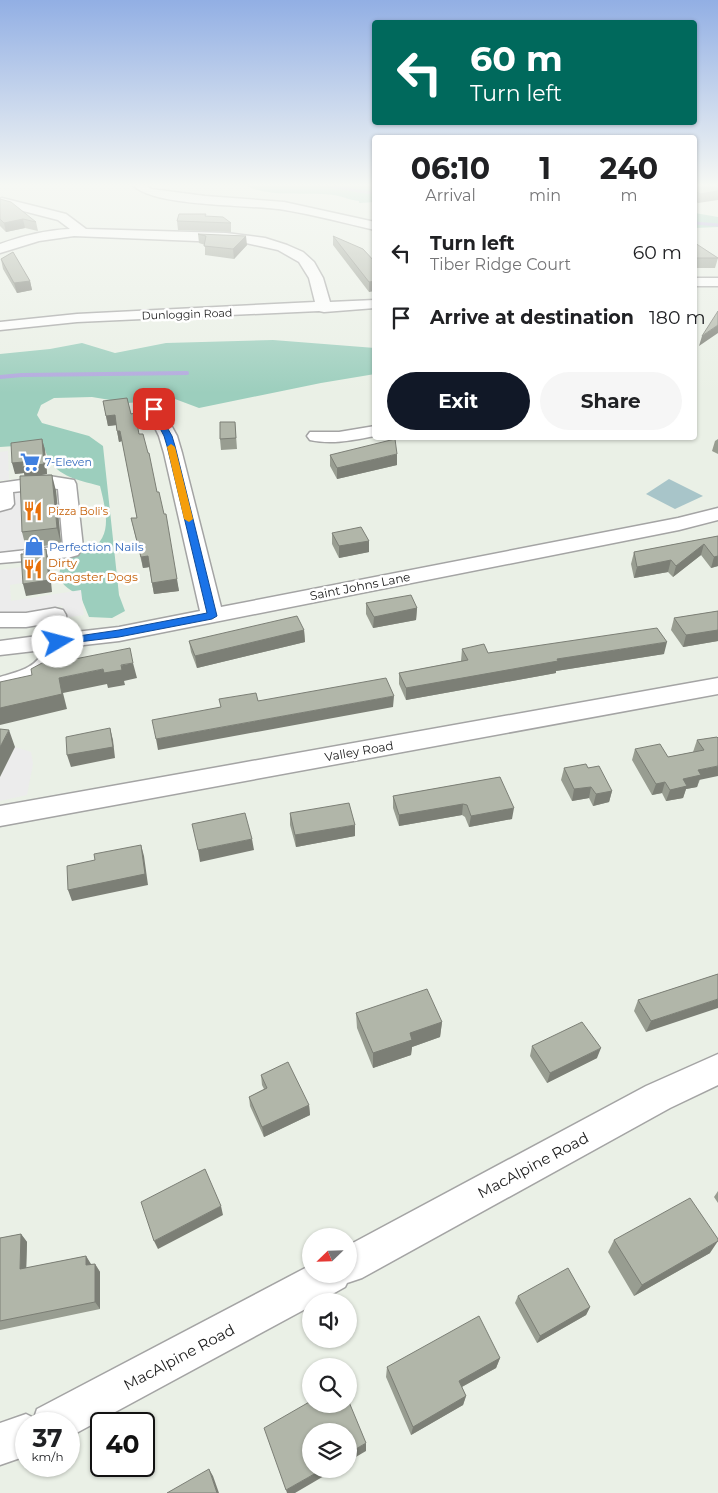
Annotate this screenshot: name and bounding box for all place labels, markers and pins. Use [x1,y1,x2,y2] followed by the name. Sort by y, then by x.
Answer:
[133,388,175,430] pin
[19,451,41,473] supermarket icon: 7-Eleven
[45,455,92,469] place label: 7-Eleven
[22,500,44,522] restaurant icon: Pizza Boli's
[48,504,109,518] place label: Pizza Boli's
[23,535,45,557] shop icon: Perfection Nails
[49,539,144,554] place label: Perfection Nails
[48,555,138,584] place label: Dirty Gangster Dogs
[22,558,44,580] restaurant icon: Dirty Gangster Dogs

